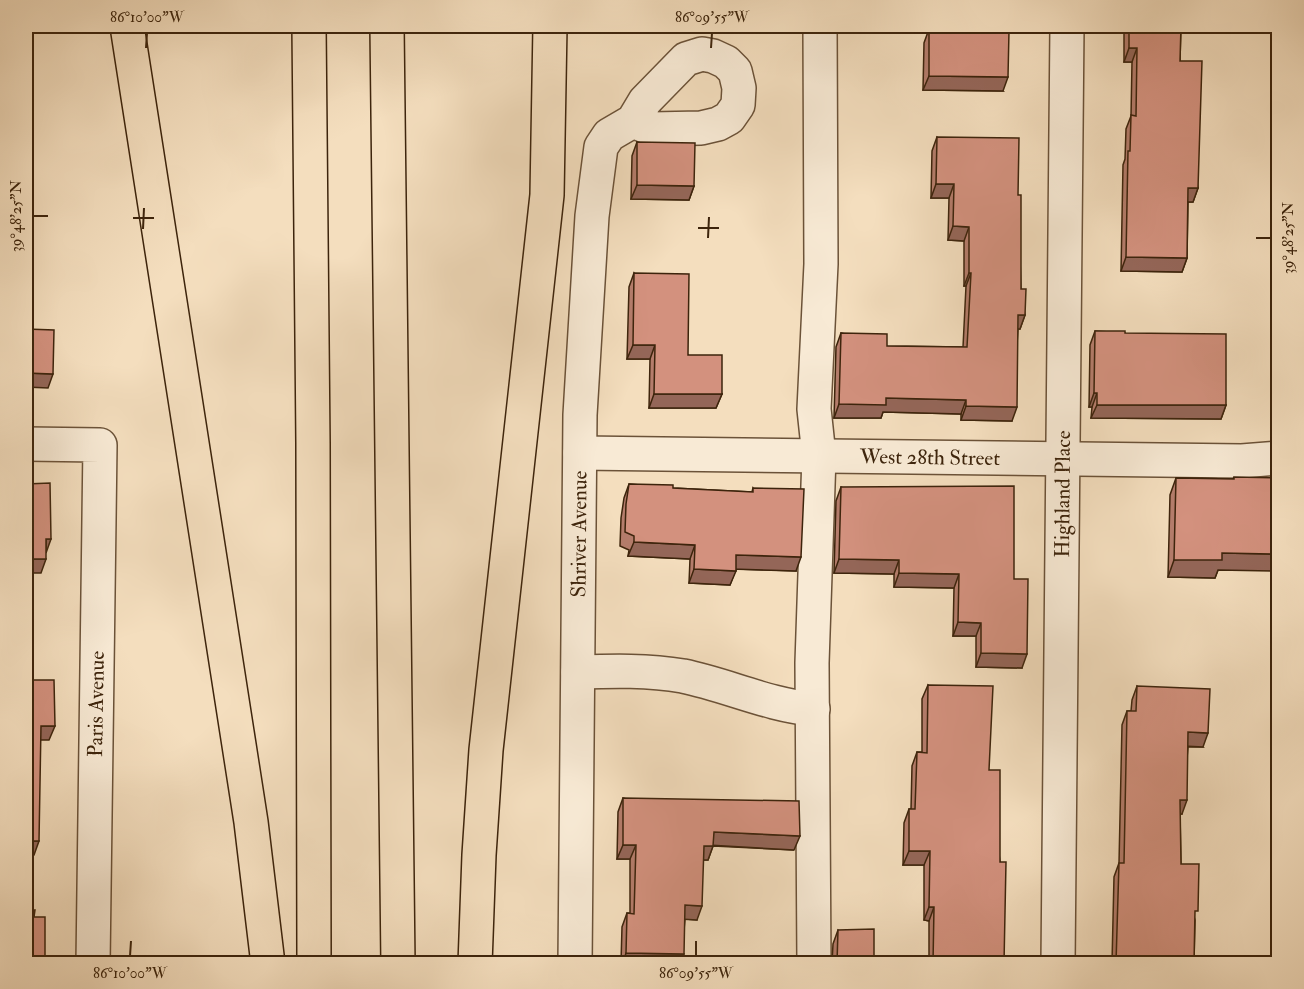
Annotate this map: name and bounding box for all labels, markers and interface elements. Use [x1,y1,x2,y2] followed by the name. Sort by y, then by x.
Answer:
[110,8,185,27] text: 86°10'00"W
[675,8,750,27] text: 86°09'55"W
[7,180,26,252] text: 39°48'25"N
[1279,202,1298,274] text: 39°48'25"N
[1049,430,1077,558] street label: Highland Place
[859,443,1000,472] street label: West 28th Street
[565,470,593,598] street label: Shriver Avenue
[82,650,111,757] street label: Paris Avenue
[93,964,168,983] text: 86°10'00"W
[659,964,734,983] text: 86°09'55"W

